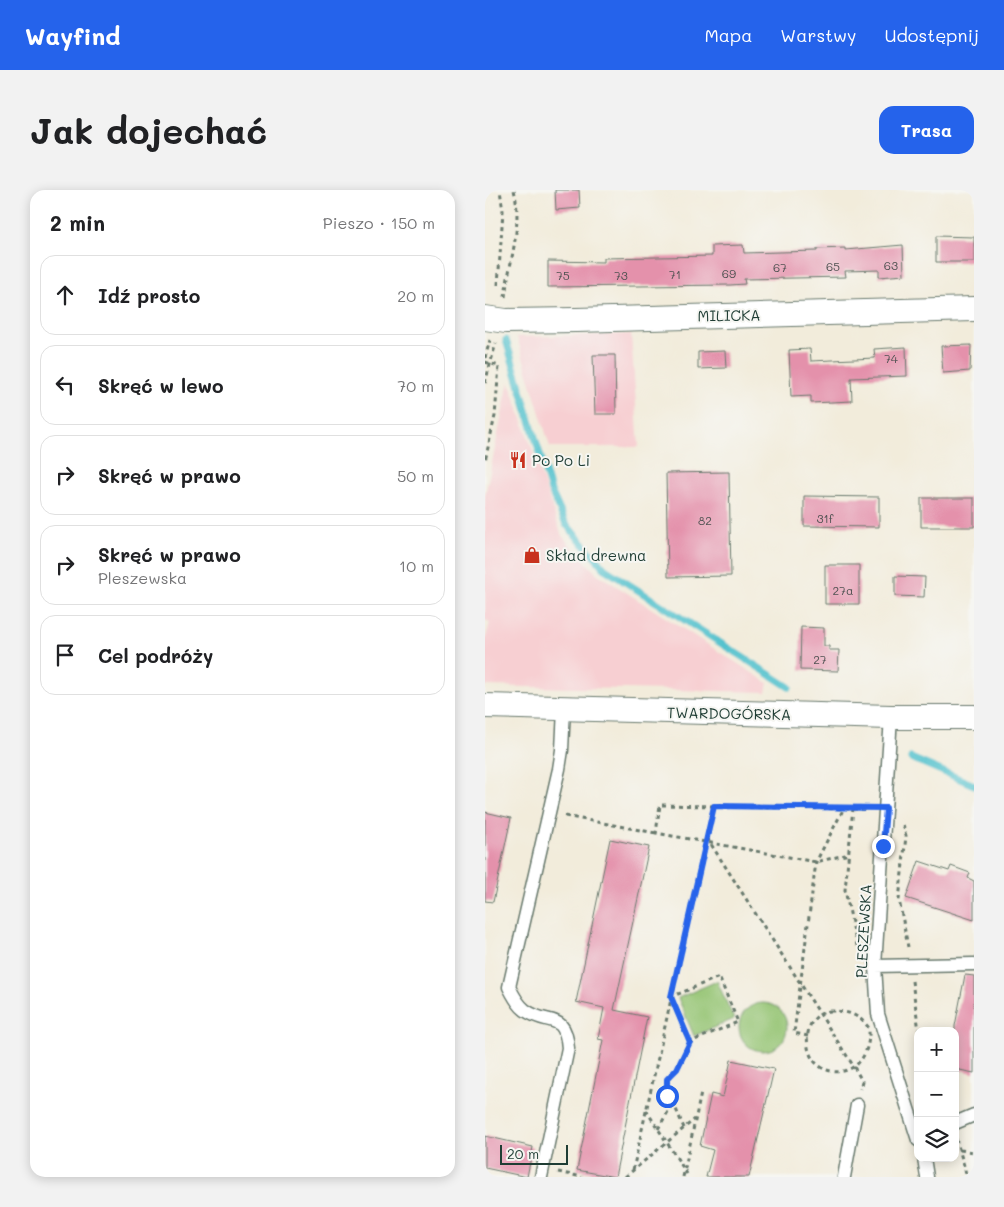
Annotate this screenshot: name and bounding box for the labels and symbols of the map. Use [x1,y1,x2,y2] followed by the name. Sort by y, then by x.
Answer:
[884,257,898,273] house number: 63
[826,258,840,274] house number: 65
[773,259,787,275] house number: 67
[722,265,736,281] house number: 69
[669,266,681,282] house number: 71
[556,267,570,283] house number: 75
[614,267,628,283] house number: 73
[697,304,761,326] street label: MILICKA
[884,350,898,366] house number: 74
[508,450,528,470] restaurant icon: Po Po Li
[532,450,590,470] place label: Po Po Li
[816,510,834,526] house number: 31f
[698,512,712,528] house number: 82
[522,545,542,565] shop icon: Skład drewna
[546,545,646,565] place label: Skład drewna
[833,582,853,598] house number: 27a
[813,651,827,667] house number: 27
[667,702,791,724] street label: TWARDOGÓRSKA
[872,835,895,858] route end
[851,884,875,978] street label: PLESZEWSKA
[656,1085,679,1108] route start
[500,1142,567,1165] scale bar

